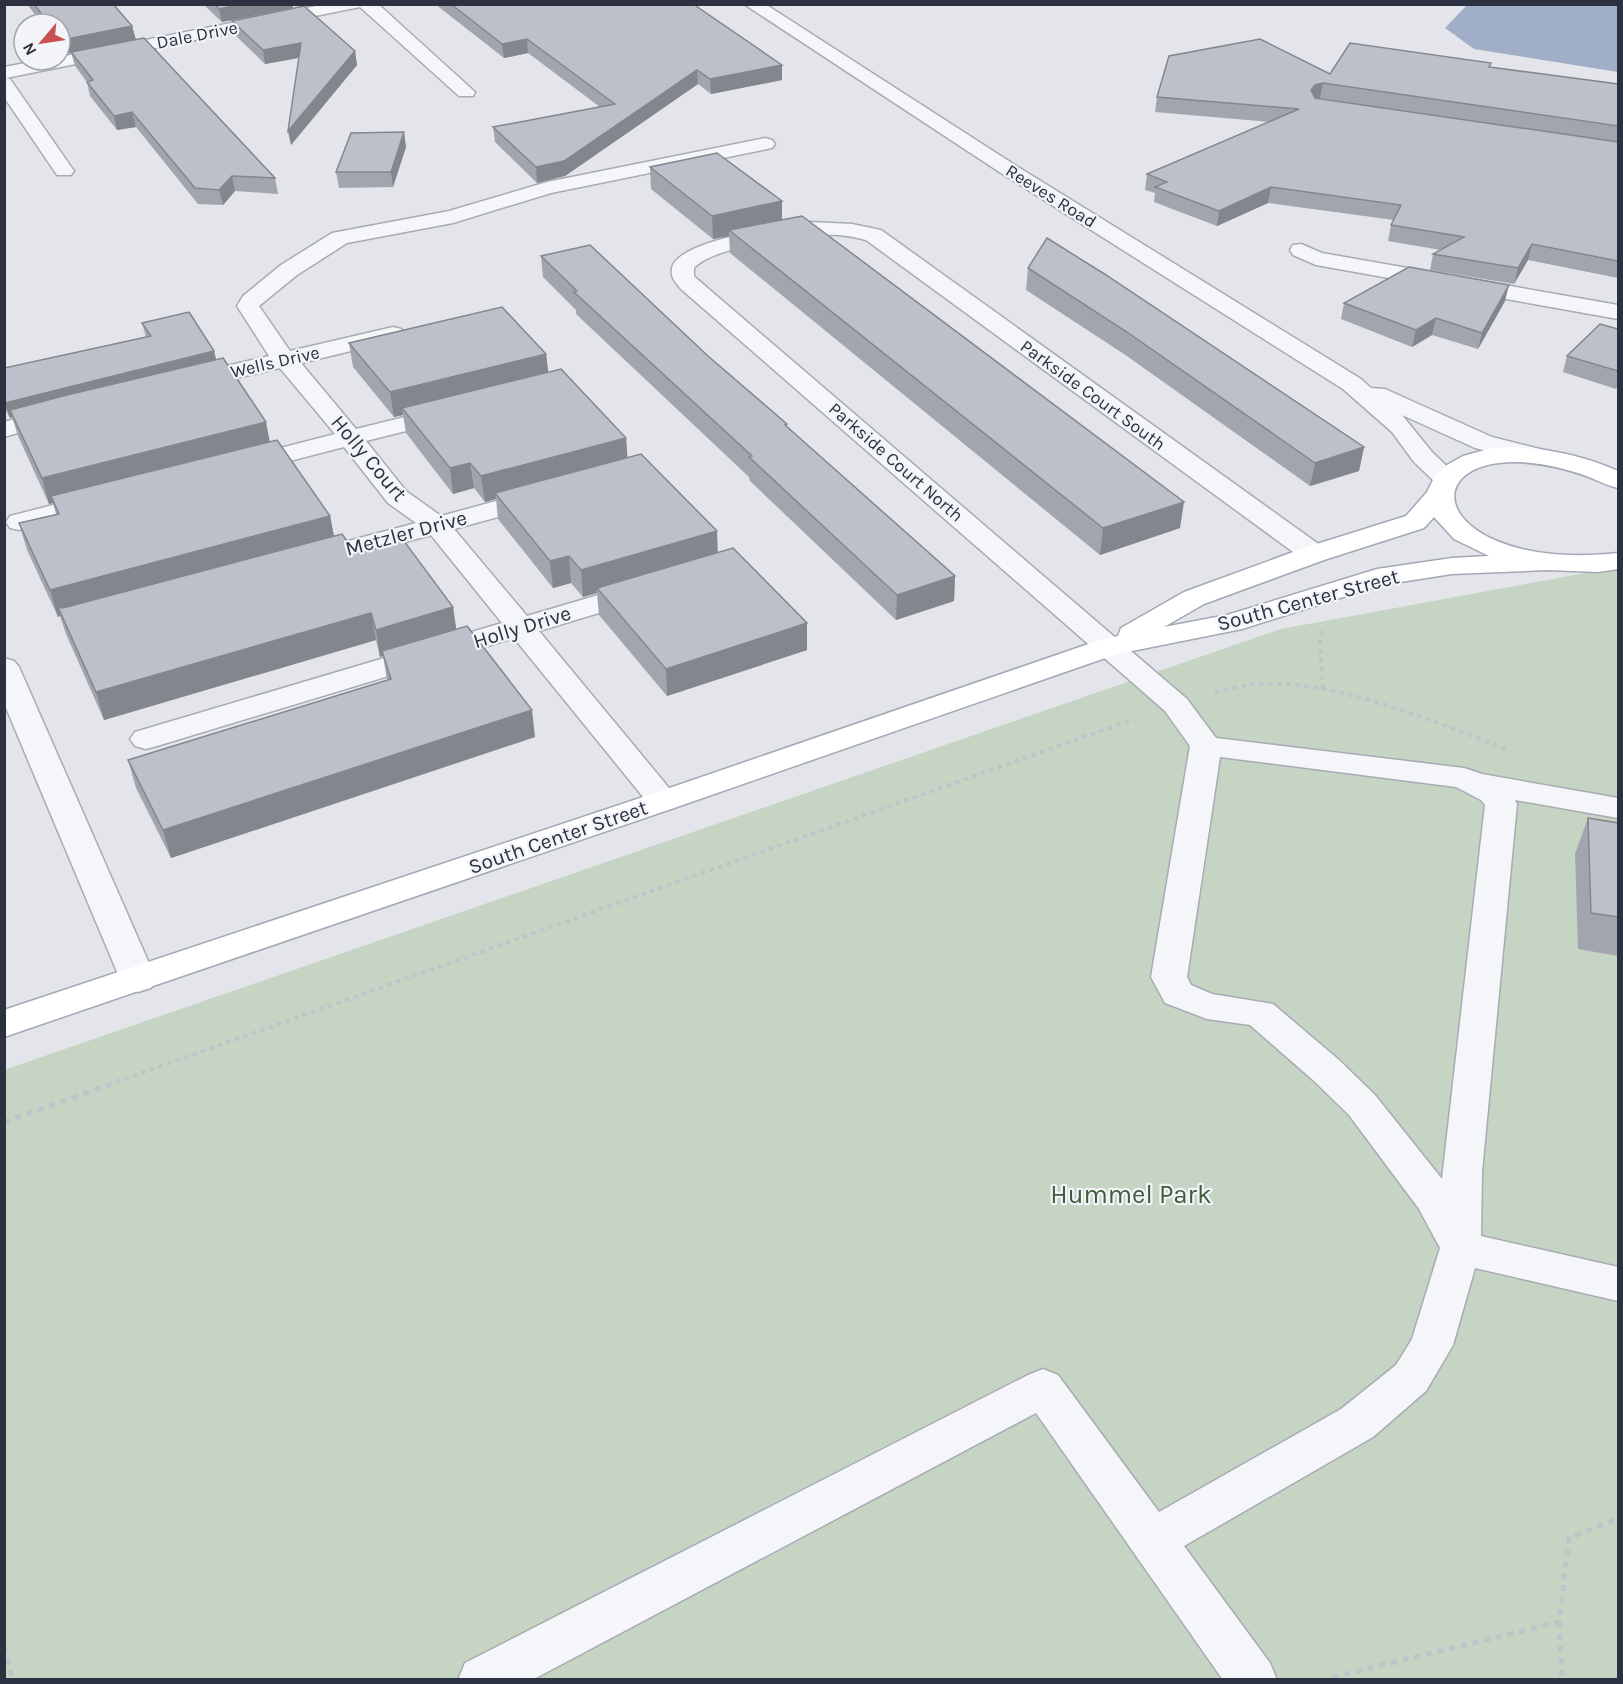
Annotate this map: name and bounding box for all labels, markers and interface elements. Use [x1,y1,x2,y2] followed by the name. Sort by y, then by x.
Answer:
[12,12,72,72] north arrow
[154,16,240,54] street label: Dale Drive
[18,39,40,59] text: N
[1002,159,1100,233] street label: Reeves Road
[1016,335,1170,455] street label: Parkside Court South
[228,341,322,383] street label: Wells Drive
[824,398,968,526] street label: Parkside Court North
[326,410,412,506] street label: Holly Court
[343,505,469,561] street label: Metzler Drive
[1214,564,1402,636] street label: South Center Street
[470,601,574,653] street label: Holly Drive
[465,795,651,879] street label: South Center Street
[1050,1179,1212,1210] park label: Hummel Park

